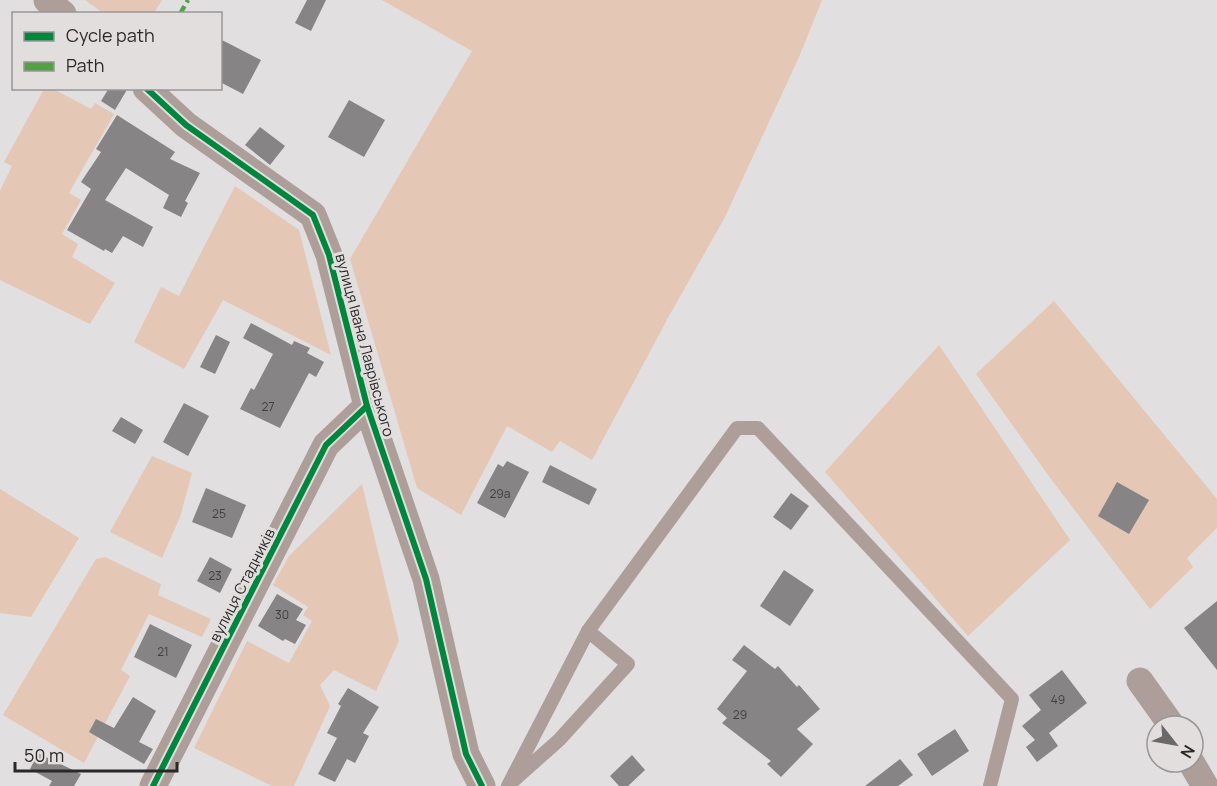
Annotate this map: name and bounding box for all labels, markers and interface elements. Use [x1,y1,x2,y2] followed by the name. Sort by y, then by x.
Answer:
[12,12,222,90] legend
[66,23,155,47] text: Cycle path
[66,53,104,77] text: Path
[330,251,400,439] street label: вулиця Івана Лаврівського
[262,398,274,415] house number: 27
[490,485,510,502] house number: 29а
[212,505,226,522] house number: 25
[204,525,280,645] street label: вулиця Стадників
[208,567,222,584] house number: 23
[275,606,289,623] house number: 30
[157,643,169,660] house number: 21
[1051,691,1065,708] house number: 49
[733,706,747,723] house number: 29
[1145,714,1205,774] north arrow
[15,735,177,773] scale bar
[1175,741,1200,762] text: N
[24,743,64,767] text: 50 m

